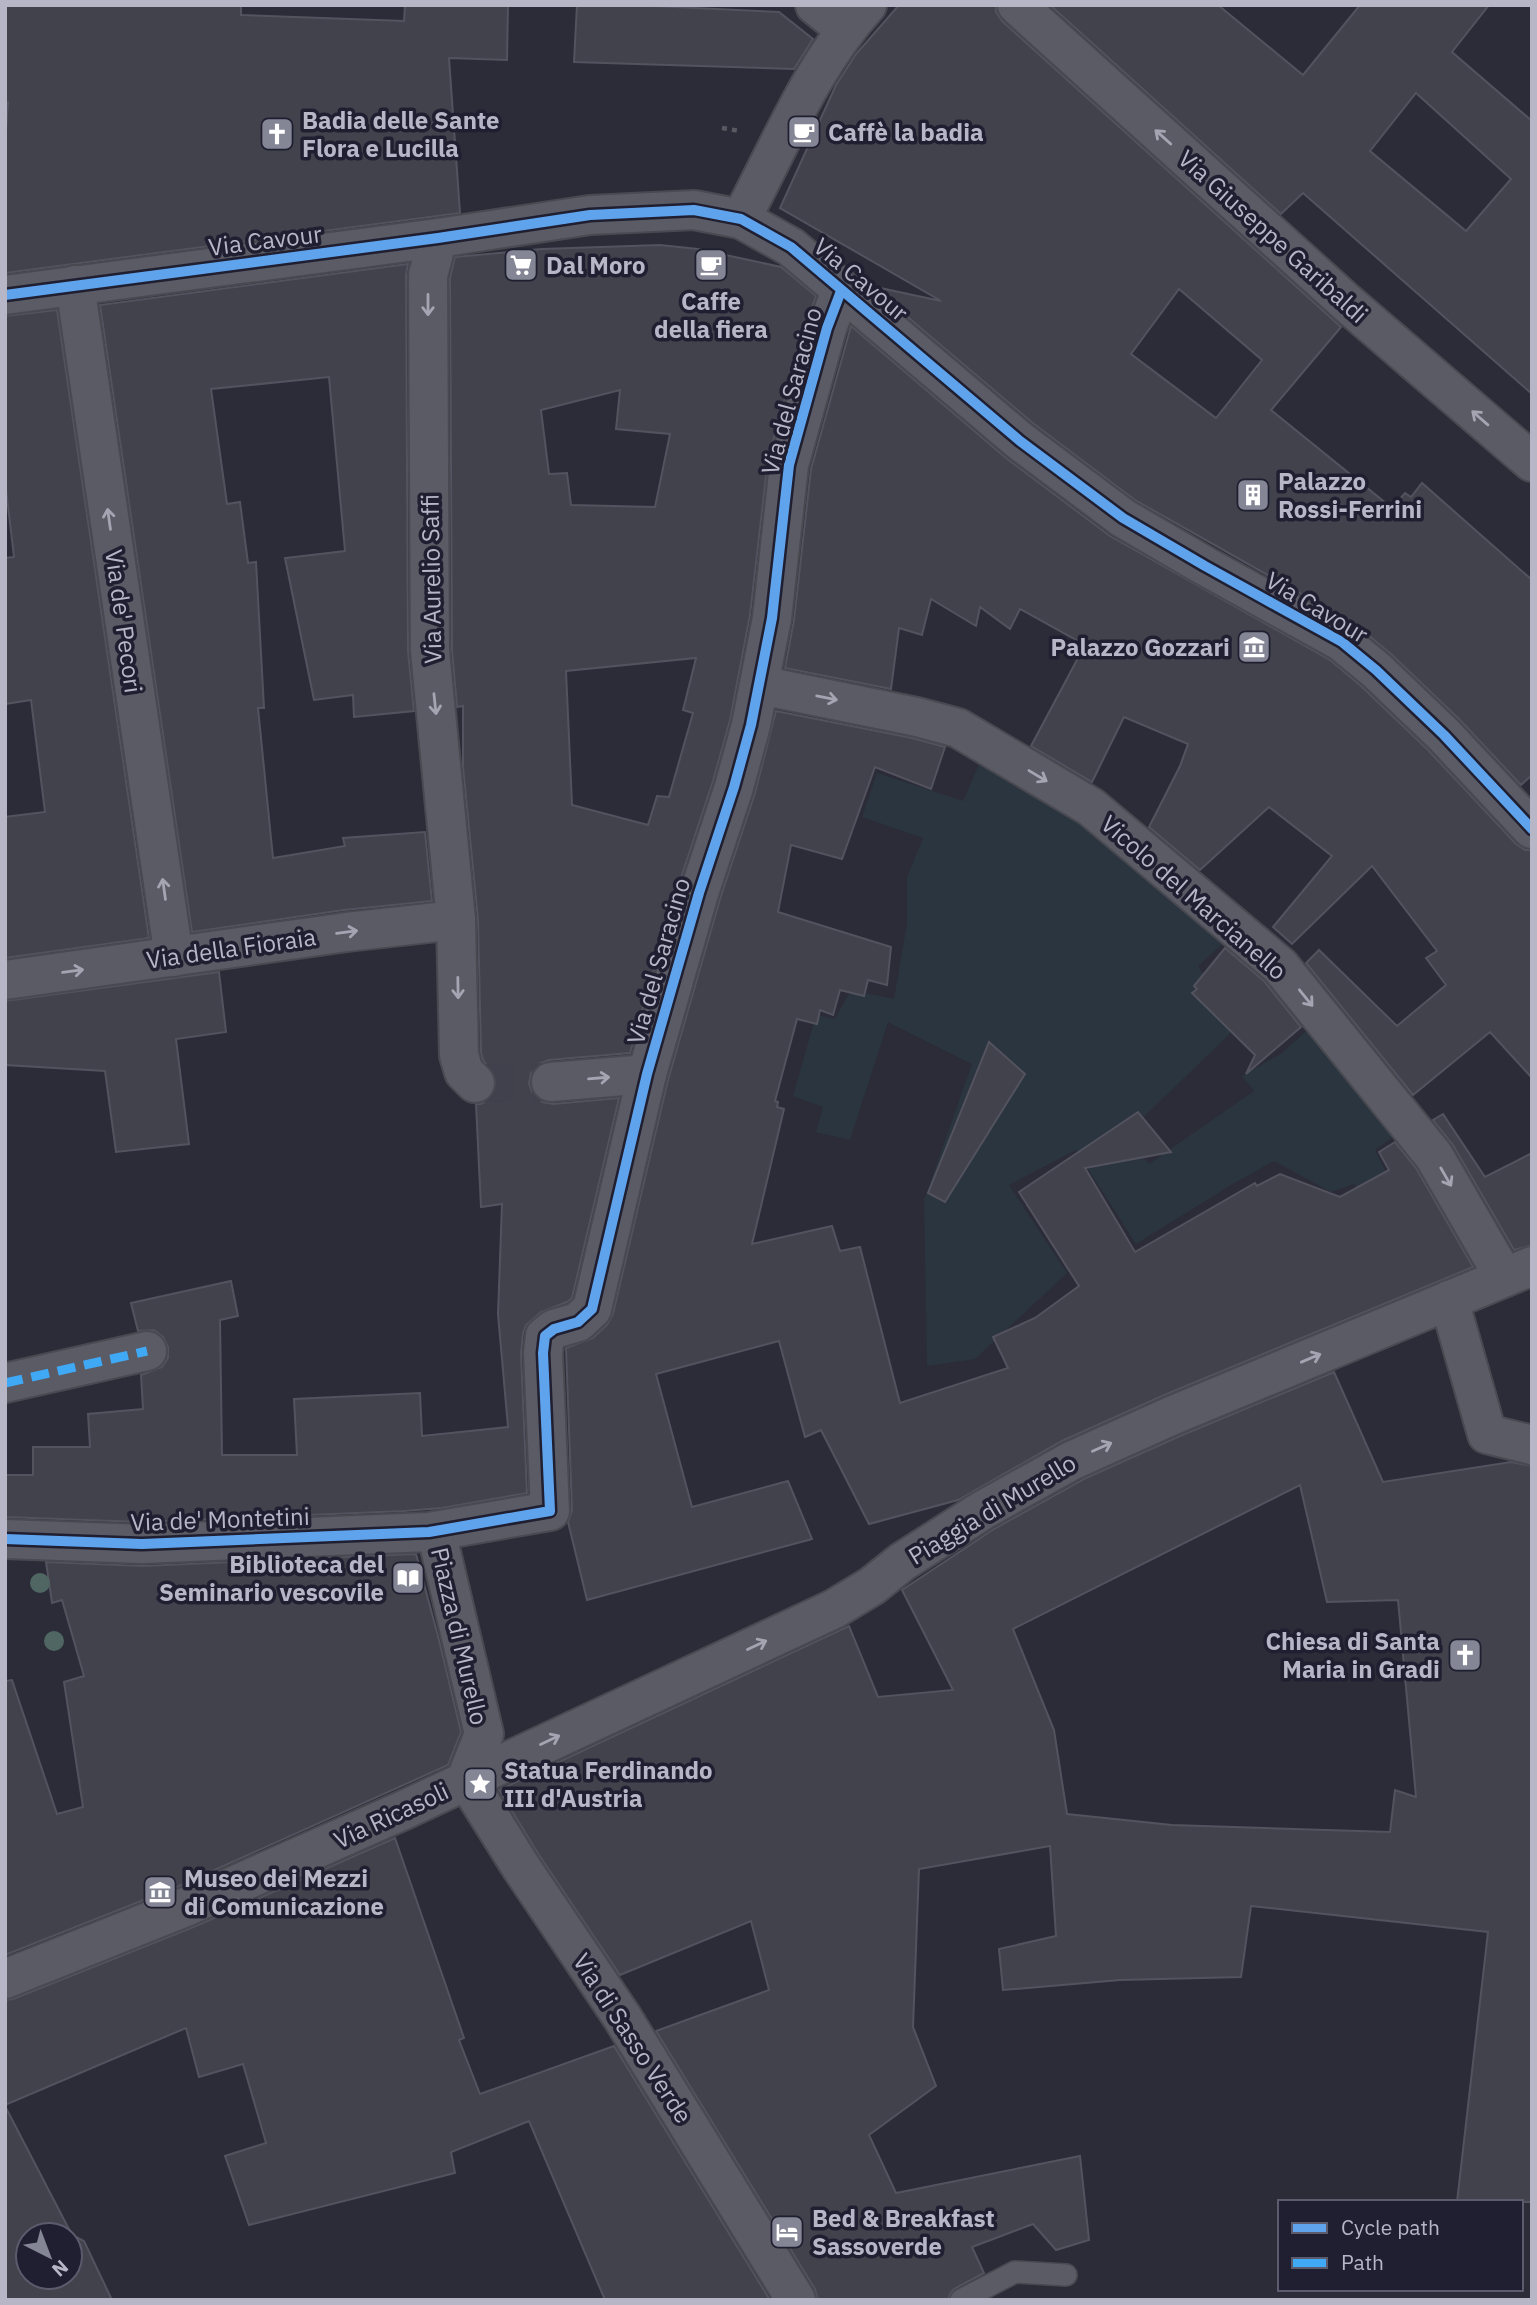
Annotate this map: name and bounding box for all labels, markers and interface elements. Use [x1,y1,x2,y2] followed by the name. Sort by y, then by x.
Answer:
[302,104,500,164] place label: Badia delle Sante Flora e Lucilla
[785,113,823,151] cafe icon: Caffè la badia
[258,115,296,153] church icon: Badia delle Sante Flora e Lucilla
[828,116,984,148] place label: Caffè la badia
[1154,129,1172,145] one-way arrow
[1171,142,1375,330] street label: Via Giuseppe Garibaldi
[206,217,324,263] street label: Via Cavour
[807,230,915,328] street label: Via Cavour
[502,246,540,284] supermarket icon: Dal Moro
[692,246,730,284] cafe icon: Caffe della fiera
[546,249,646,281] place label: Dal Moro
[654,285,768,345] place label: Caffe della fiera
[421,294,435,317] one-way arrow
[753,304,829,478] street label: Via del Saracino
[1471,410,1489,426] one-way arrow
[1278,465,1422,525] place label: Palazzo Rossi-Ferrini
[1234,476,1272,514] building icon: Palazzo Rossi-Ferrini
[414,494,448,664] street label: Via Aurelio Saffi
[102,508,115,531] one-way arrow
[98,547,150,695] street label: Via de' Pecori
[1260,564,1374,650] street label: Via Cavour
[1235,628,1273,666] museum icon: Palazzo Gozzari
[1051,631,1230,663] place label: Palazzo Gozzari
[429,692,442,715] one-way arrow
[815,692,838,706] one-way arrow
[1028,769,1048,783] one-way arrow
[1094,808,1294,986] street label: Vicolo del Marcianello
[619,874,697,1048] street label: Via del Saracino
[157,878,170,901] one-way arrow
[144,920,318,976] street label: Via della Fioraia
[335,926,358,939] one-way arrow
[61,964,84,977] one-way arrow
[451,977,465,1000] one-way arrow
[1299,989,1314,1007] one-way arrow
[587,1071,610,1084] one-way arrow
[1439,1167,1453,1187] one-way arrow
[1300,1350,1322,1363] one-way arrow
[1091,1440,1112,1453] one-way arrow
[902,1446,1082,1572] street label: Piaggia di Murello
[130,1500,310,1538] street label: Via de' Montetini
[424,1544,496,1728] street label: Piazza di Murello
[159,1548,384,1608] place label: Biblioteca del Seminario vescovile
[389,1559,427,1597] library icon: Biblioteca del Seminario vescovile
[1265,1625,1440,1685] place label: Chiesa di Santa Maria in Gradi
[1446,1636,1484,1674] church icon: Chiesa di Santa Maria in Gradi
[746,1638,767,1651] one-way arrow
[539,1733,560,1747] one-way arrow
[504,1754,713,1814] place label: Statua Ferdinando III d'Austria
[461,1765,499,1803] place icon: Statua Ferdinando III d'Austria
[329,1775,453,1855] street label: Via Ricasoli
[184,1862,384,1922] place label: Museo dei Mezzi di Comunicazione
[141,1873,179,1911] museum icon: Museo dei Mezzi di Comunicazione
[566,1947,700,2129] street label: Via di Sasso Verde
[1278,2200,1523,2291] legend
[812,2202,995,2262] place label: Bed & Breakfast Sassoverde
[768,2213,806,2251] hotel icon: Bed & Breakfast Sassoverde
[1341,2213,1440,2241] text: Cycle path
[14,2221,84,2291] north arrow
[1341,2248,1384,2276] text: Path
[47,2255,74,2282] text: N

